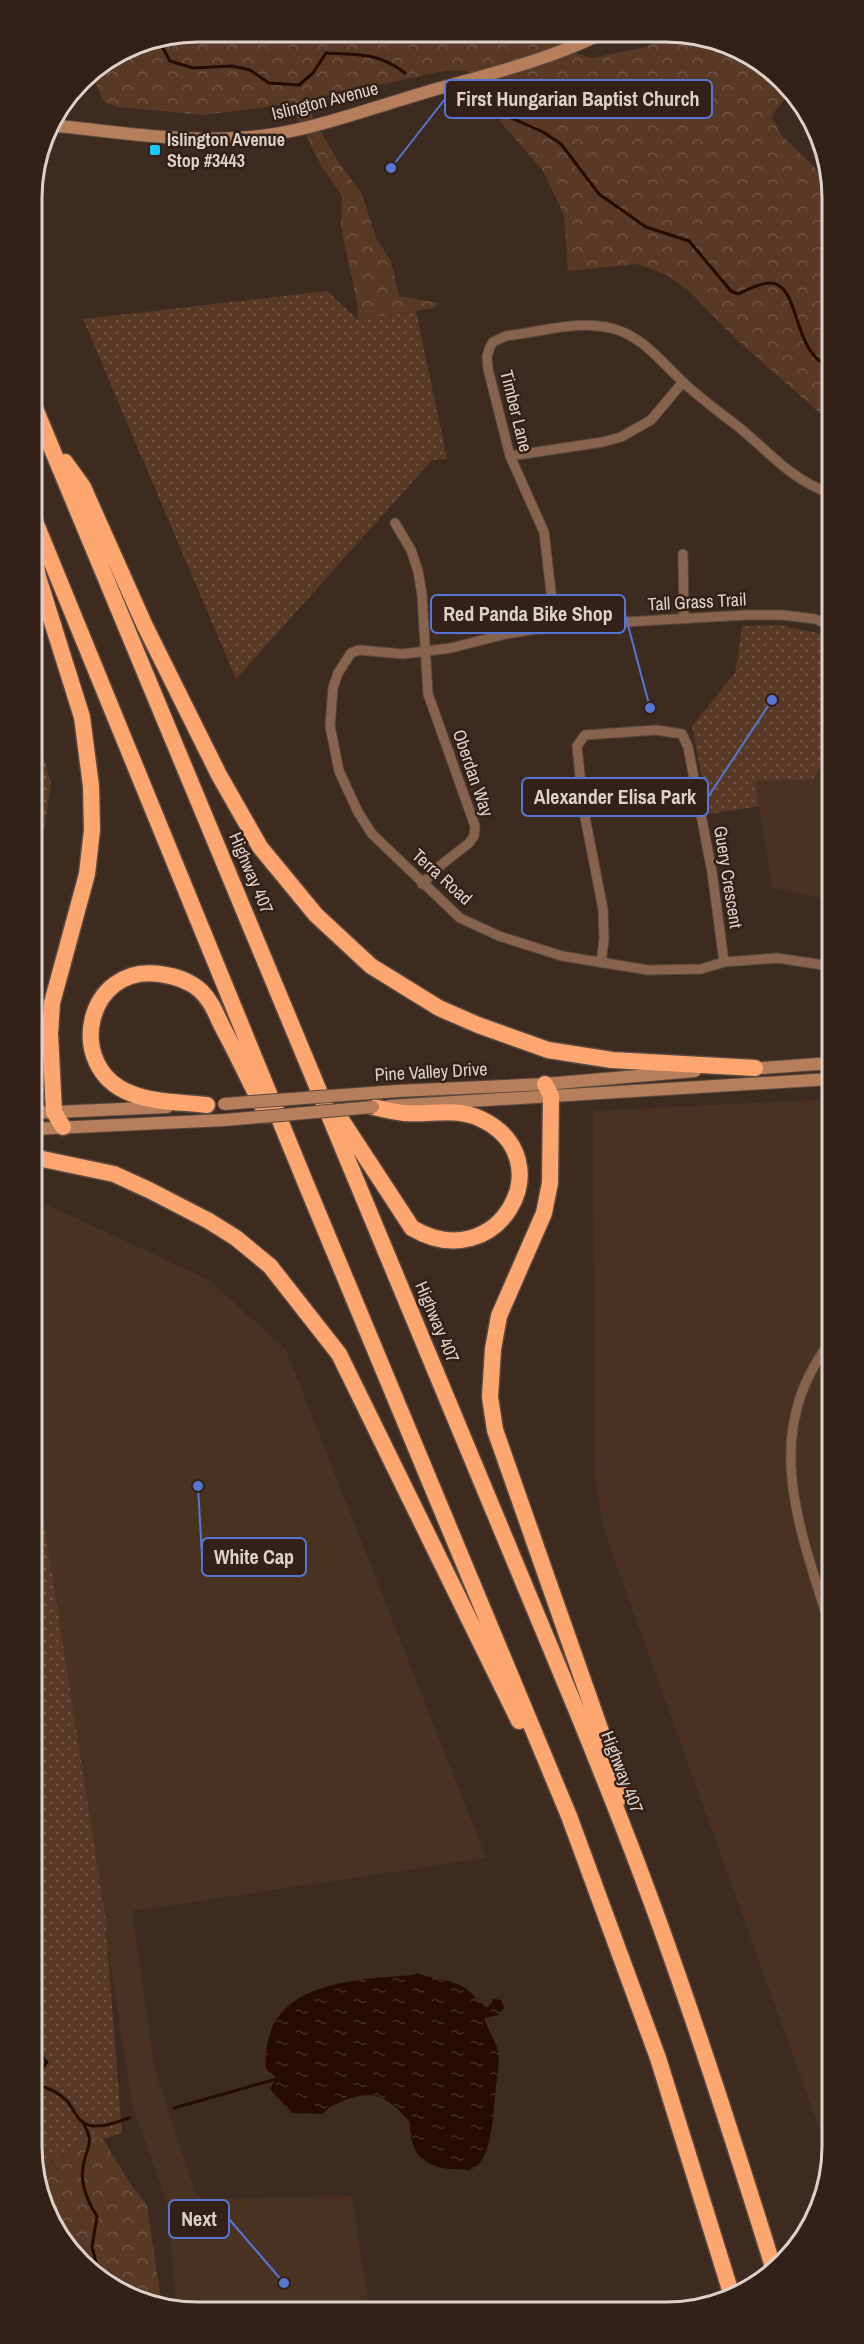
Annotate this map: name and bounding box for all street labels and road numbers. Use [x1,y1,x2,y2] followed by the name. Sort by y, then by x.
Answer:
[269,75,381,126] street label: Islington Avenue
[494,367,539,454] street label: Timber Lane
[647,586,747,617] street label: Tall Grass Trail
[447,726,500,820] street label: Oberdan Way
[708,824,749,930] street label: Guery Crescent
[223,828,280,917] street label: Highway 407
[407,843,478,910] street label: Terra Road
[374,1056,488,1087] street label: Pine Valley Drive
[409,1277,466,1366] street label: Highway 407
[595,1727,650,1817] street label: Highway 407

